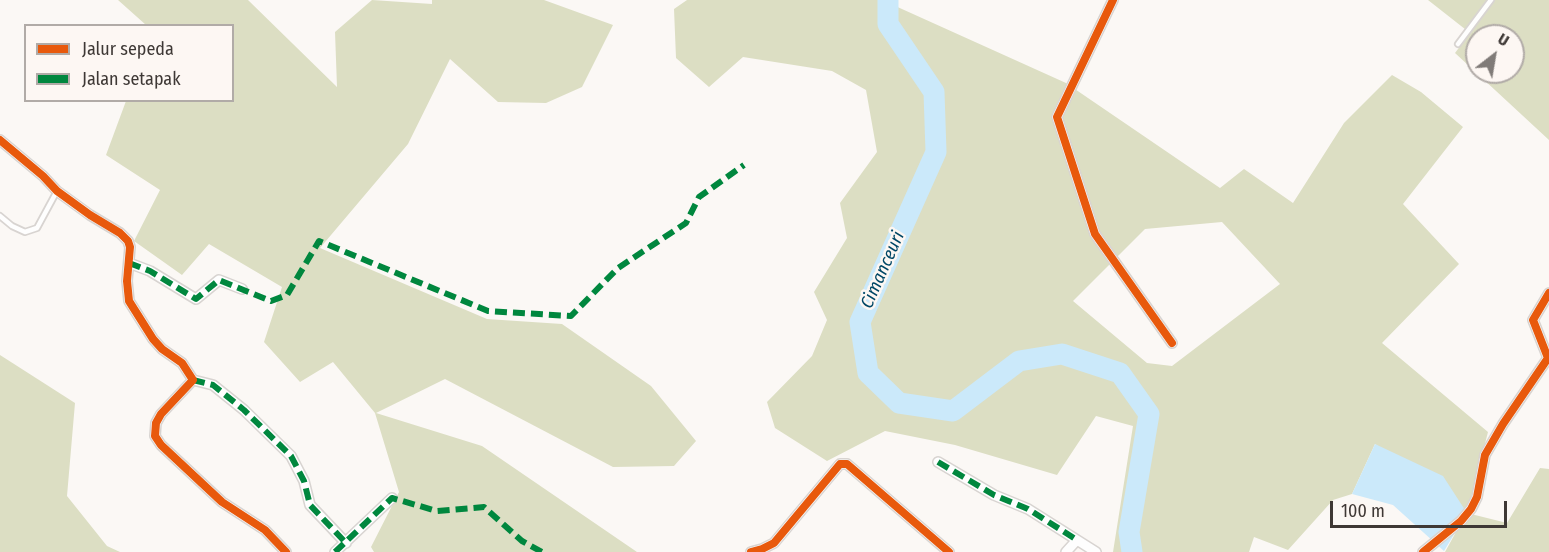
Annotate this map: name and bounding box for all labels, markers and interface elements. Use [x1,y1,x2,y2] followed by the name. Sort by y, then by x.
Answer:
[24,24,234,102] legend
[1465,24,1525,84] north arrow
[1495,29,1512,50] text: U
[82,38,174,60] text: Jalur sepeda
[82,68,181,90] text: Jalan setapak
[856,228,910,312] water label: Cimanceuri
[1333,489,1510,527] scale bar
[1341,500,1385,522] text: 100 m

